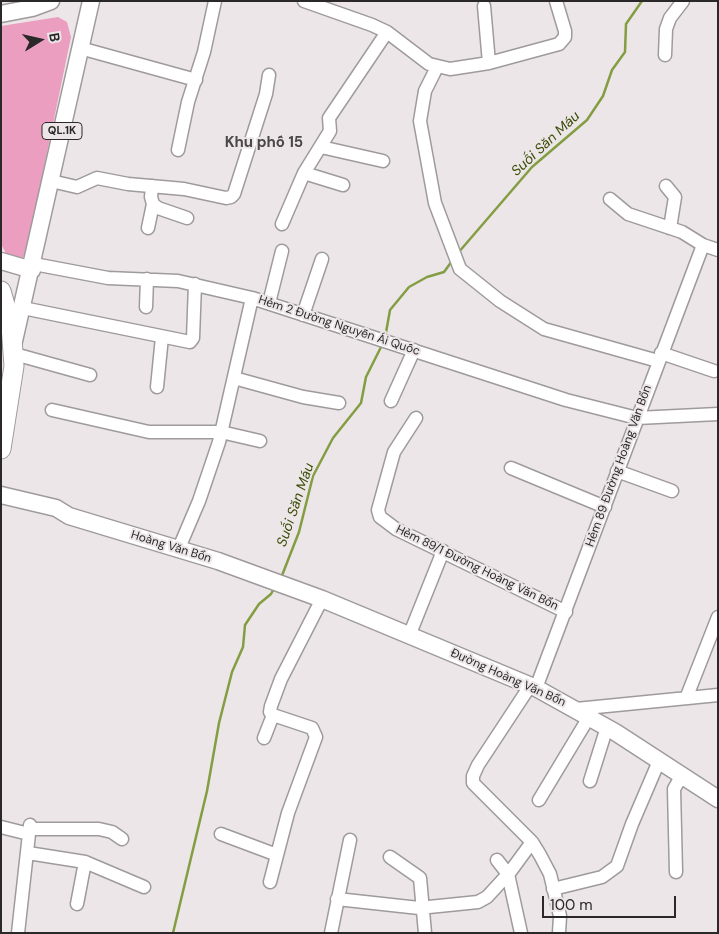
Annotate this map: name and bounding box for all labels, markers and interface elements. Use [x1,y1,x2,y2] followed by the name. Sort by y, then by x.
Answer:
[15,15,65,65] north arrow
[45,31,64,43] text: B
[508,108,584,180] water label: Suối Săn Máu
[42,122,82,140] road number: QL.1K
[225,134,303,152] district label: Khu phố 15
[256,293,422,359] street label: Hẻm 2 Đường Nguyễn Ái Quốc
[583,383,655,549] street label: Hẻm 89 Đường Hoàng Văn Bổn
[274,461,318,549] water label: Suối Săn Máu
[393,522,561,614] street label: Hẻm 89/1 Đường Hoàng Văn Bổn
[129,528,213,566] street label: Hoàng Văn Bổn
[448,646,568,710] street label: Đường Hoàng Văn Bổn
[544,886,678,918] scale bar
[550,895,593,915] text: 100 m

